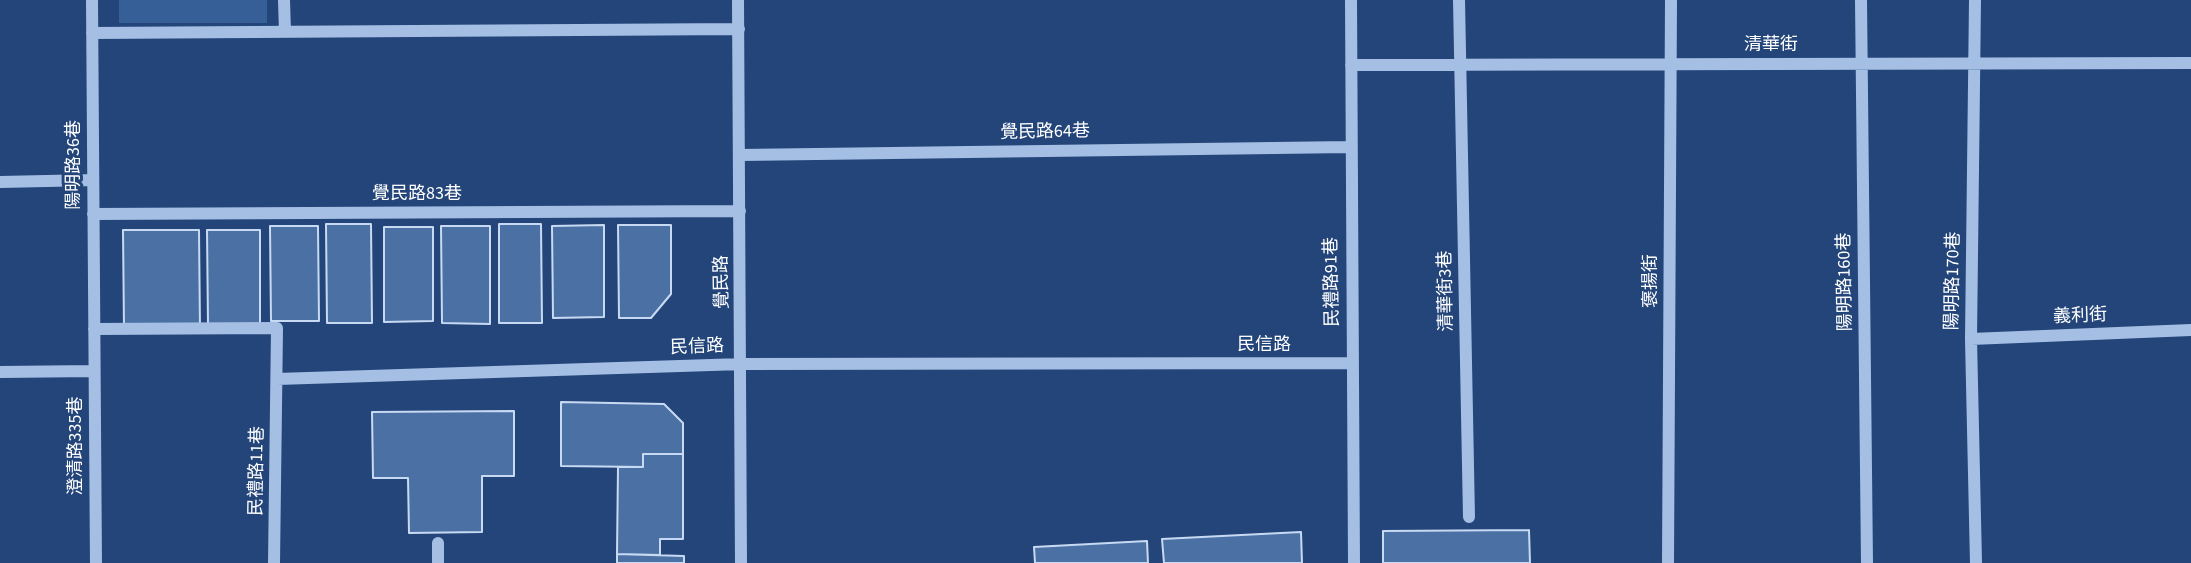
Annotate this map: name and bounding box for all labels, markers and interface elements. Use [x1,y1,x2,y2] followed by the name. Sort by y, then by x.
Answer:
[1744,35,1798,57] street label: 清華街
[64,120,86,210] street label: 陽明路36巷
[1000,121,1090,145] street label: 覺民路64巷
[372,184,462,206] street label: 覺民路83巷
[1942,231,1966,331] street label: 陽明路170巷
[1834,232,1858,332] street label: 陽明路160巷
[1321,237,1345,327] street label: 民禮路91巷
[1435,250,1459,332] street label: 清華街3巷
[1641,254,1663,308] street label: 褒揚街
[712,255,734,309] street label: 覺民路
[2053,305,2107,329] street label: 義利街
[1237,335,1291,357] street label: 民信路
[670,336,724,360] street label: 民信路
[66,397,88,495] street label: 澄清路335巷
[246,426,270,516] street label: 民禮路11巷

